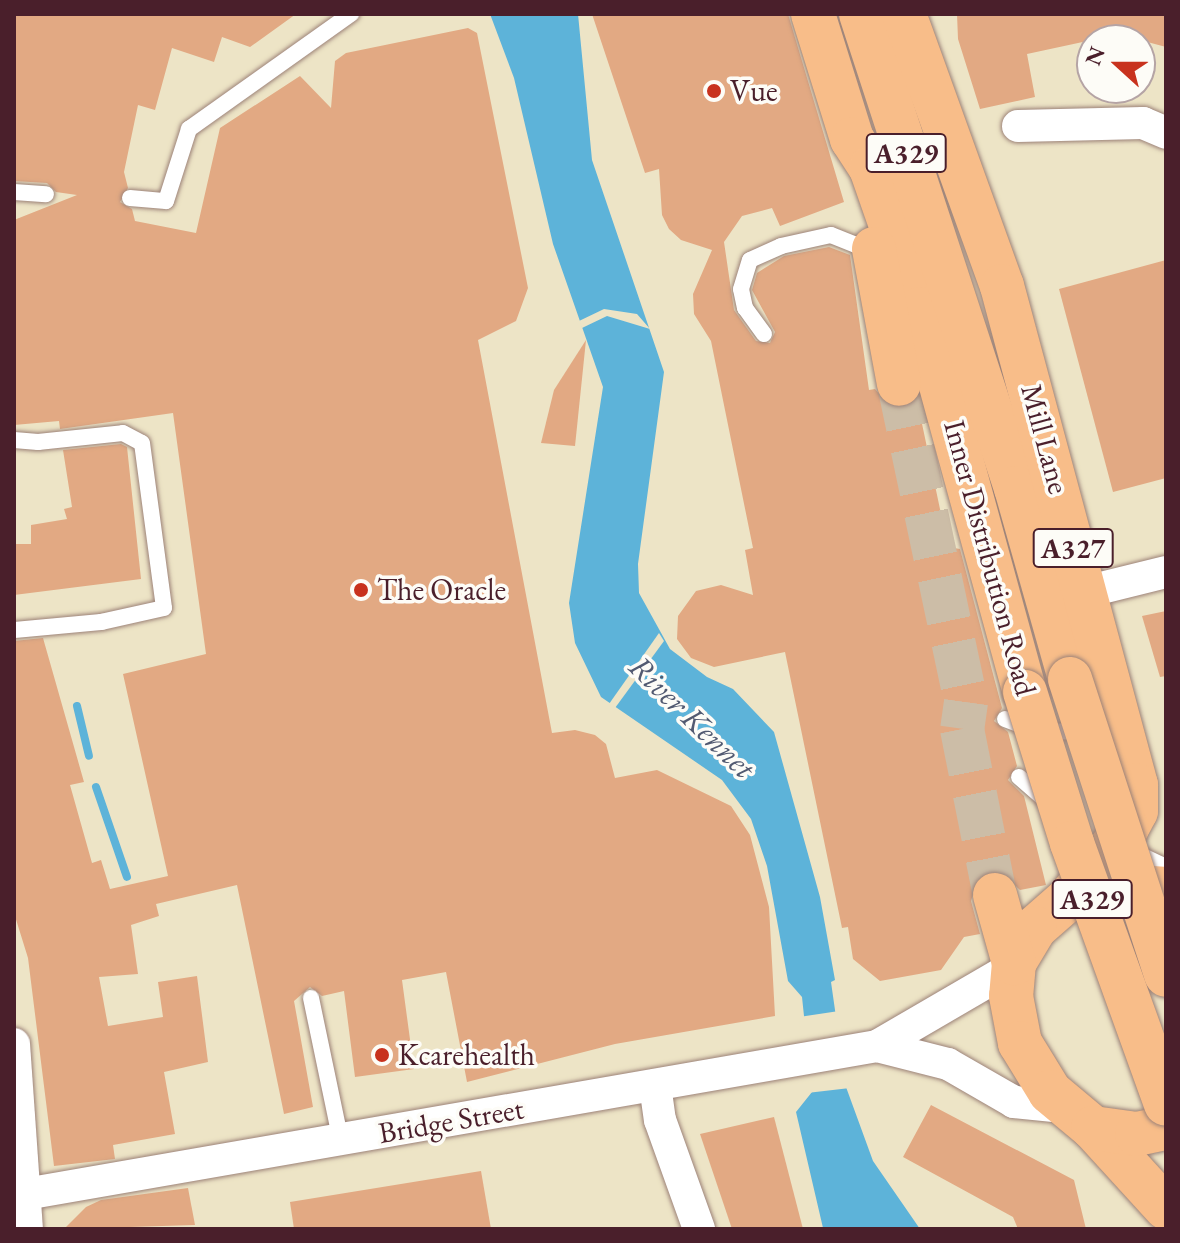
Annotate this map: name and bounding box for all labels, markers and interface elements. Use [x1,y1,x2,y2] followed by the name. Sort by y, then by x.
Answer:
[1076,24,1156,104] north arrow
[1078,42,1112,69] text: N
[730,73,778,109] place label: Vue
[705,82,723,100] marker: Vue
[864,129,948,177] road number: A329
[1013,380,1077,498] street label: Mill Lane
[936,416,1044,700] street label: Inner Distribution Road
[1031,524,1115,572] road number: A327
[377,572,506,608] place label: The Oracle
[352,581,370,599] marker: The Oracle
[621,647,763,787] water label: River Kennet
[1050,875,1134,923] road number: A329
[398,1037,535,1073] place label: Kcarehealth
[373,1046,391,1064] marker: Kcarehealth
[376,1091,526,1151] street label: Bridge Street

